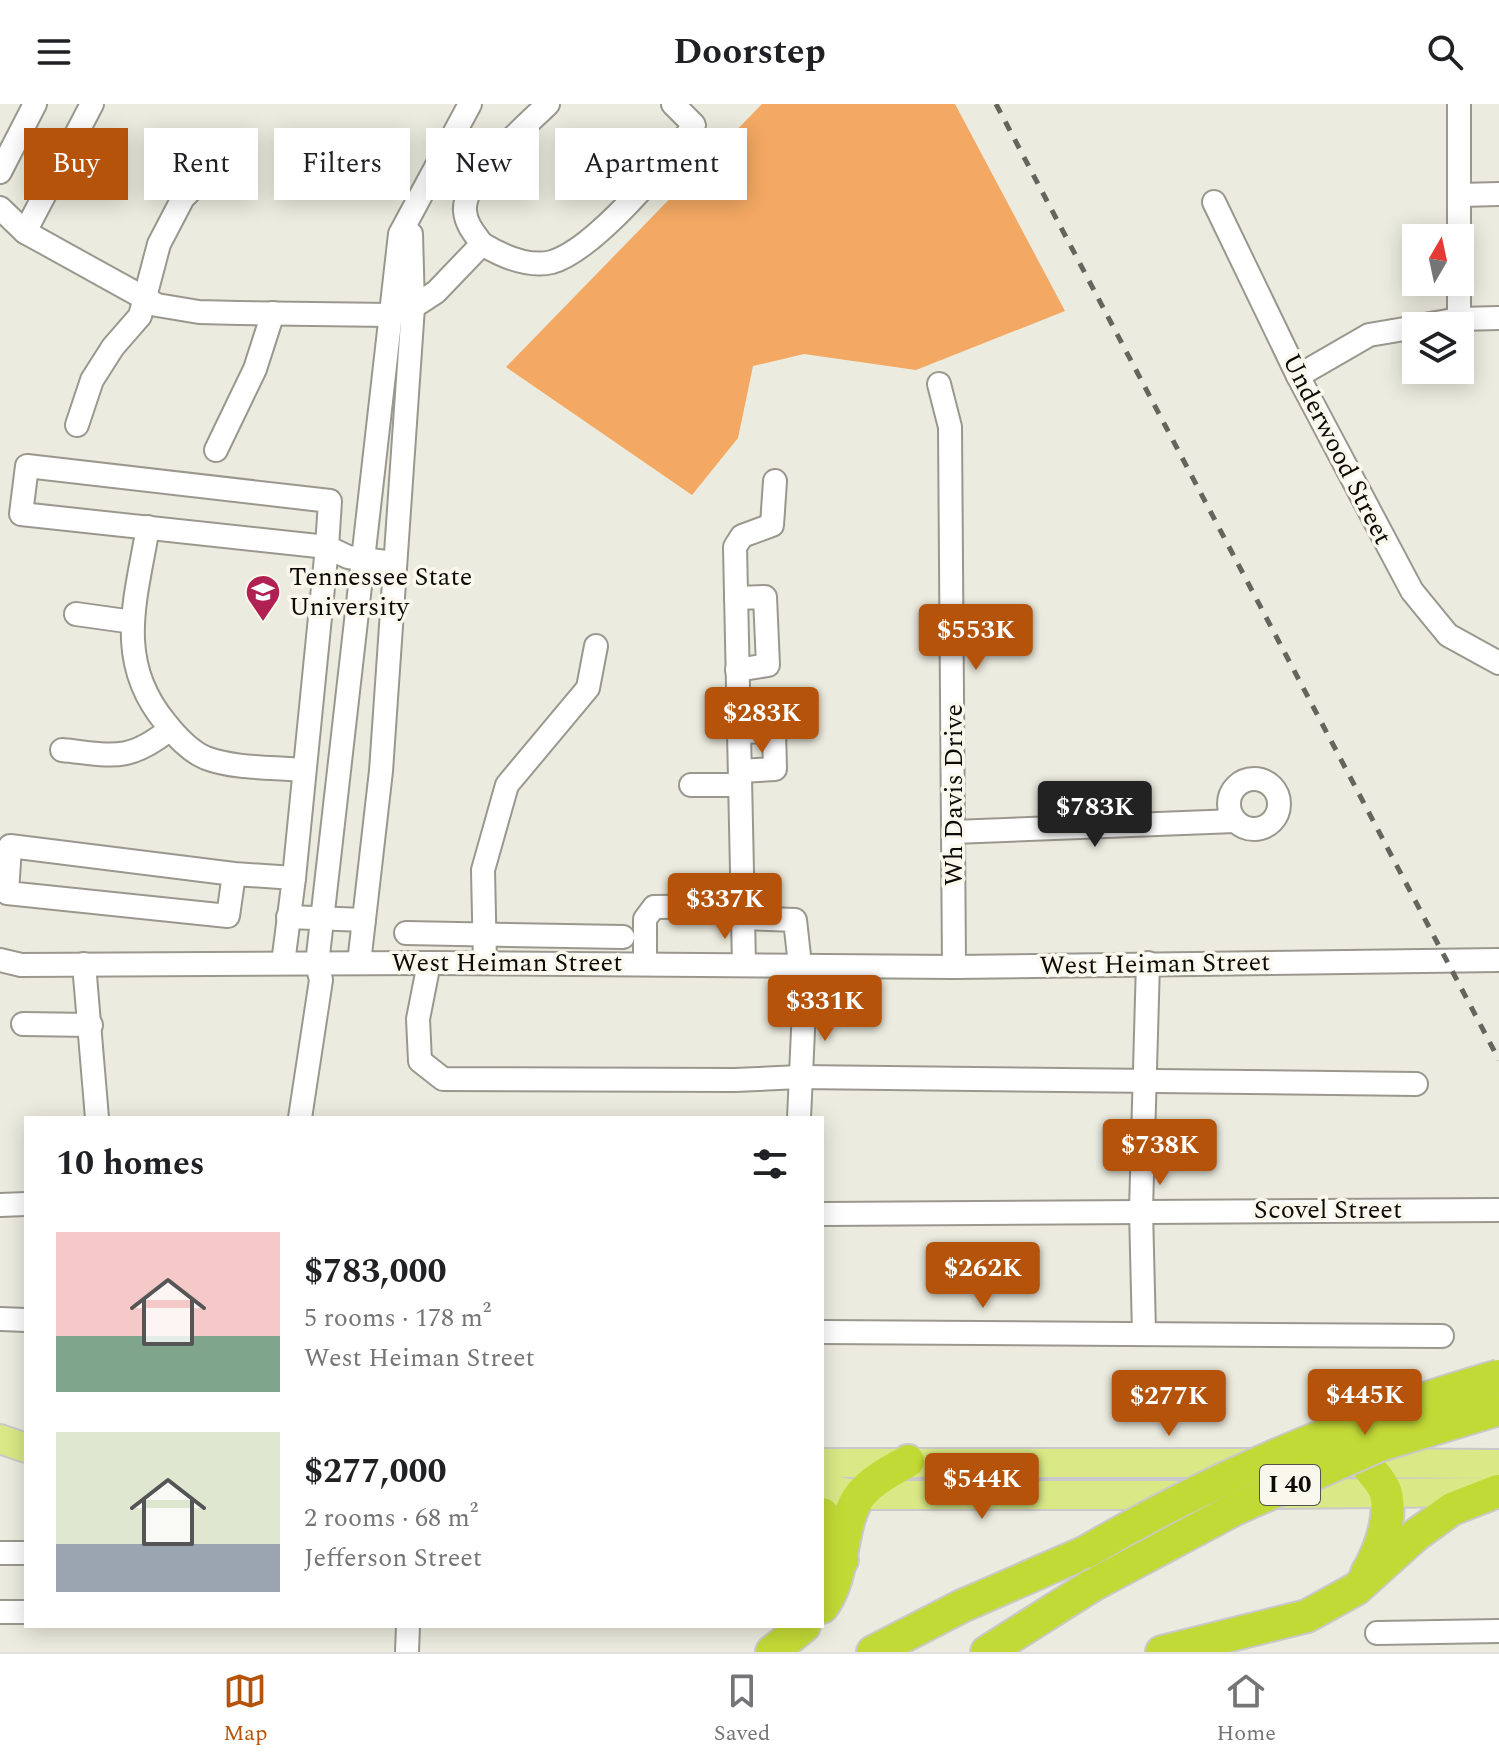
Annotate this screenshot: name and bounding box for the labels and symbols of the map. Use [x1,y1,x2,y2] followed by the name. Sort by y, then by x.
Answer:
[1402,224,1474,296] north arrow
[1271,346,1403,552] street label: Underwood Street
[289,557,472,627] place label: Tennessee State University
[244,573,282,623] school or university icon: Tennessee State University
[920,604,1032,672] pin: $553K
[706,687,818,755] pin: $283K
[934,704,974,886] street label: Wh Davis Drive
[1039,781,1151,849] pin: $783K
[669,873,781,941] pin: $337K
[1039,942,1271,986] street label: West Heiman Street
[392,943,622,983] street label: West Heiman Street
[769,975,881,1043] pin: $331K
[1104,1119,1216,1187] pin: $738K
[1254,1190,1402,1230] street label: Scovel Street
[927,1242,1039,1310] pin: $262K
[1309,1369,1421,1437] pin: $445K
[1113,1370,1225,1438] pin: $277K
[926,1453,1038,1521] pin: $544K
[1260,1465,1320,1505] road number: I 40

